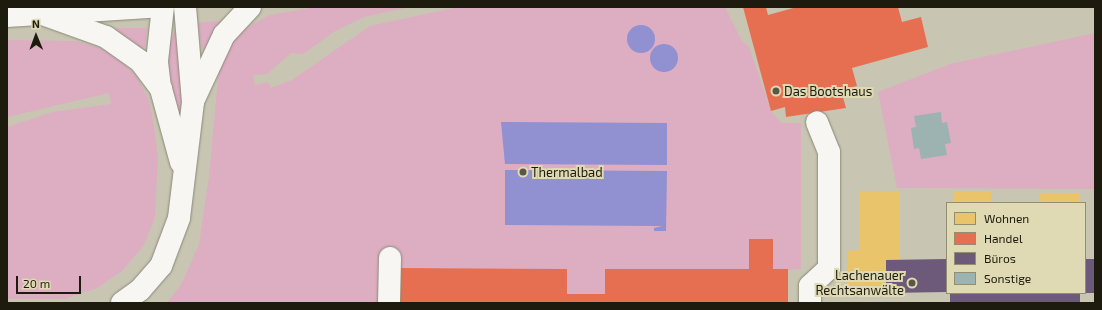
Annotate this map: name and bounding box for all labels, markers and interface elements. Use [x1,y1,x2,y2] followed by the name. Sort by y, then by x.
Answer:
[16,16,56,56] north arrow
[32,17,40,30] text: N
[784,83,872,99] place label: Das Bootshaus
[771,86,781,96] marker: Das Bootshaus
[531,164,603,180] place label: Thermalbad
[518,167,528,177] marker: Thermalbad
[946,202,1086,294] legend
[984,211,1029,225] text: Wohnen
[984,231,1022,245] text: Handel
[984,251,1016,265] text: Büros
[18,268,83,294] scale bar
[815,268,904,299] place label: Lachenauer Rechtsanwälte
[984,271,1031,285] text: Sonstige
[23,276,50,290] text: 20 m
[907,278,917,288] marker: Lachenauer Rechtsanwälte

